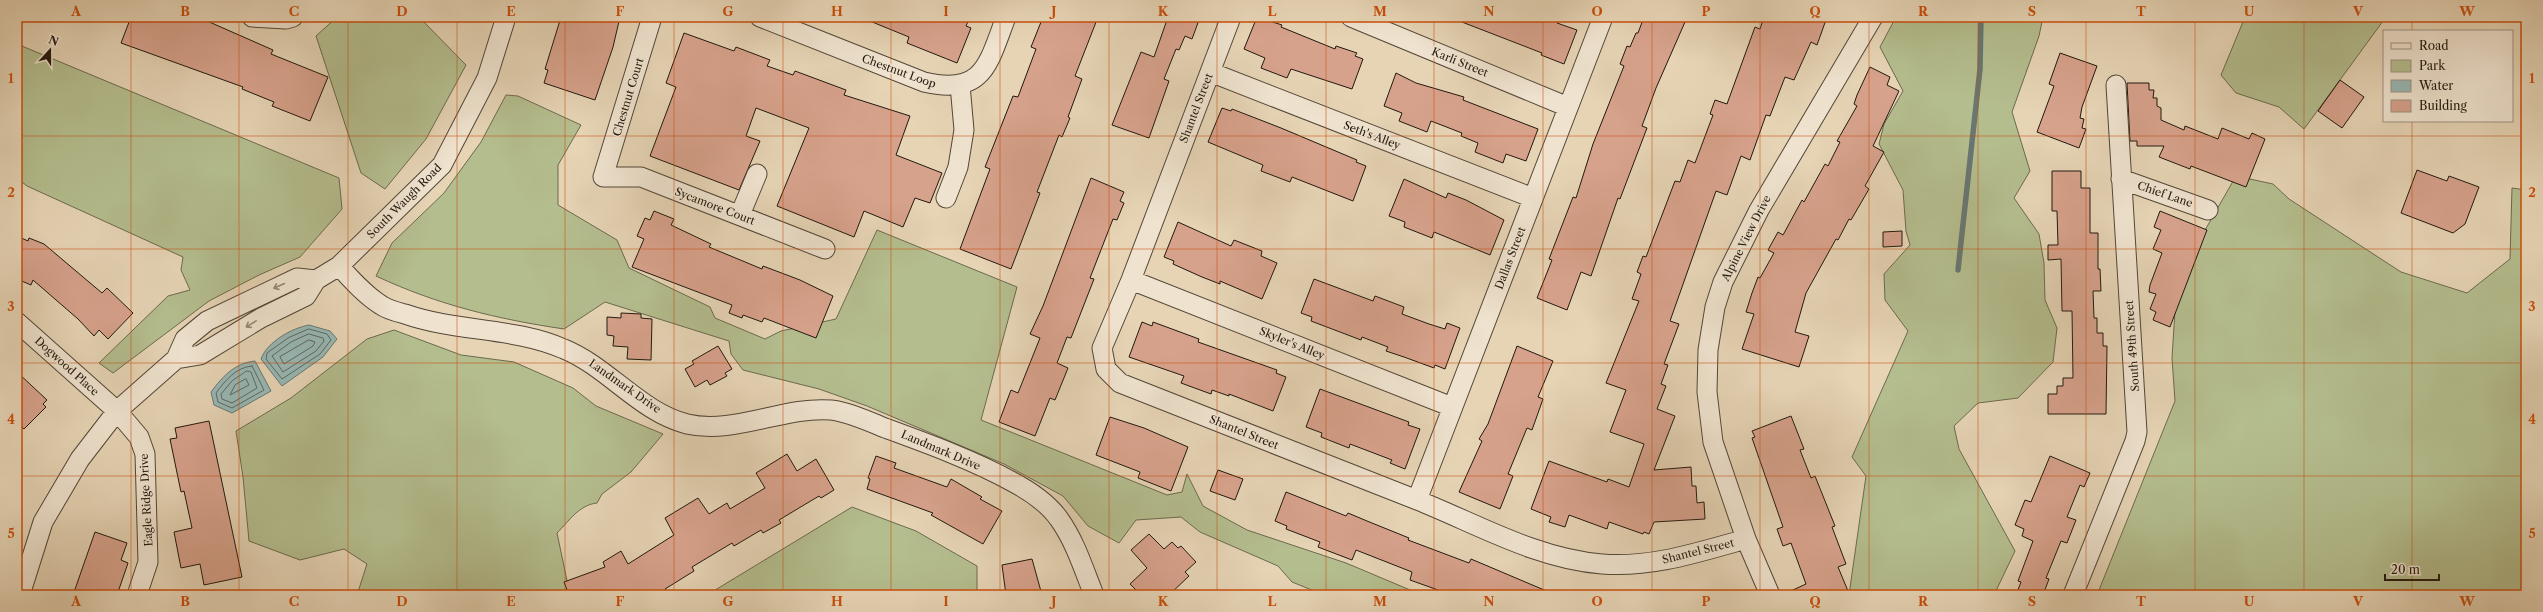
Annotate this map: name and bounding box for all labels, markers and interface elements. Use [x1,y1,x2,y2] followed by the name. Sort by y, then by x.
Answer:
[70,3,82,19] text: A
[180,3,190,19] text: B
[289,3,299,19] text: C
[396,3,408,19] text: D
[506,3,516,19] text: E
[616,3,625,19] text: F
[722,3,734,19] text: G
[831,3,843,19] text: H
[943,3,949,19] text: I
[1049,3,1057,19] text: J
[1158,3,1169,19] text: K
[1268,3,1277,19] text: L
[1373,3,1387,19] text: M
[1483,3,1495,19] text: N
[1591,3,1603,19] text: O
[1702,3,1711,19] text: P
[1809,3,1821,19] text: Q
[1918,3,1929,19] text: R
[2028,3,2036,19] text: S
[2136,3,2146,19] text: T
[2244,3,2255,19] text: U
[2352,3,2364,19] text: V
[2458,3,2475,19] text: W
[30,30,70,70] north arrow
[2383,30,2513,122] legend
[47,32,61,49] text: N
[2419,38,2449,53] text: Road
[1430,44,1490,80] street label: Karli Street
[860,51,938,91] street label: Chestnut Loop
[609,56,647,138] street label: Chestnut Court
[2419,58,2446,73] text: Park
[8,70,14,86] text: 1
[2529,70,2535,86] text: 1
[1176,71,1216,145] street label: Shantel Street
[2418,78,2453,93] text: Water
[2419,98,2467,113] text: Building
[1342,118,1403,153] street label: Seth's Alley
[364,161,444,241] street label: South Waugh Road
[2135,178,2195,210] street label: Chief Lane
[7,184,15,200] text: 2
[673,184,757,228] street label: Sycamore Court
[2528,184,2536,200] text: 2
[1718,193,1774,284] street label: Alpine View Drive
[1492,225,1528,291] street label: Dallas Street
[274,283,286,290] one-way arrow
[7,298,15,314] text: 3
[2528,298,2536,314] text: 3
[2122,300,2142,392] street label: South 49th Street
[246,320,257,328] one-way arrow
[1257,324,1328,363] street label: Skyler's Alley
[32,333,102,399] street label: Dogwood Place
[586,356,664,416] street label: Landmark Drive
[7,411,15,427] text: 4
[2528,411,2536,427] text: 4
[1207,412,1281,452] street label: Shantel Street
[899,427,983,473] street label: Landmark Drive
[137,453,155,547] street label: Eagle Ridge Drive
[7,525,15,541] text: 5
[2528,525,2536,541] text: 5
[1661,535,1735,567] street label: Shantel Street
[2385,556,2439,582] scale bar
[2391,562,2420,577] text: 20 m
[70,593,82,609] text: A
[180,593,190,609] text: B
[289,593,299,609] text: C
[396,593,408,609] text: D
[506,593,516,609] text: E
[616,593,625,609] text: F
[722,593,734,609] text: G
[831,593,843,609] text: H
[943,593,949,609] text: I
[1049,593,1057,609] text: J
[1158,593,1169,609] text: K
[1268,593,1277,609] text: L
[1373,593,1387,609] text: M
[1483,593,1495,609] text: N
[1591,593,1603,609] text: O
[1702,593,1711,609] text: P
[1809,593,1821,609] text: Q
[1918,593,1929,609] text: R
[2028,593,2036,609] text: S
[2136,593,2146,609] text: T
[2244,593,2255,609] text: U
[2352,593,2364,609] text: V
[2458,593,2475,609] text: W

